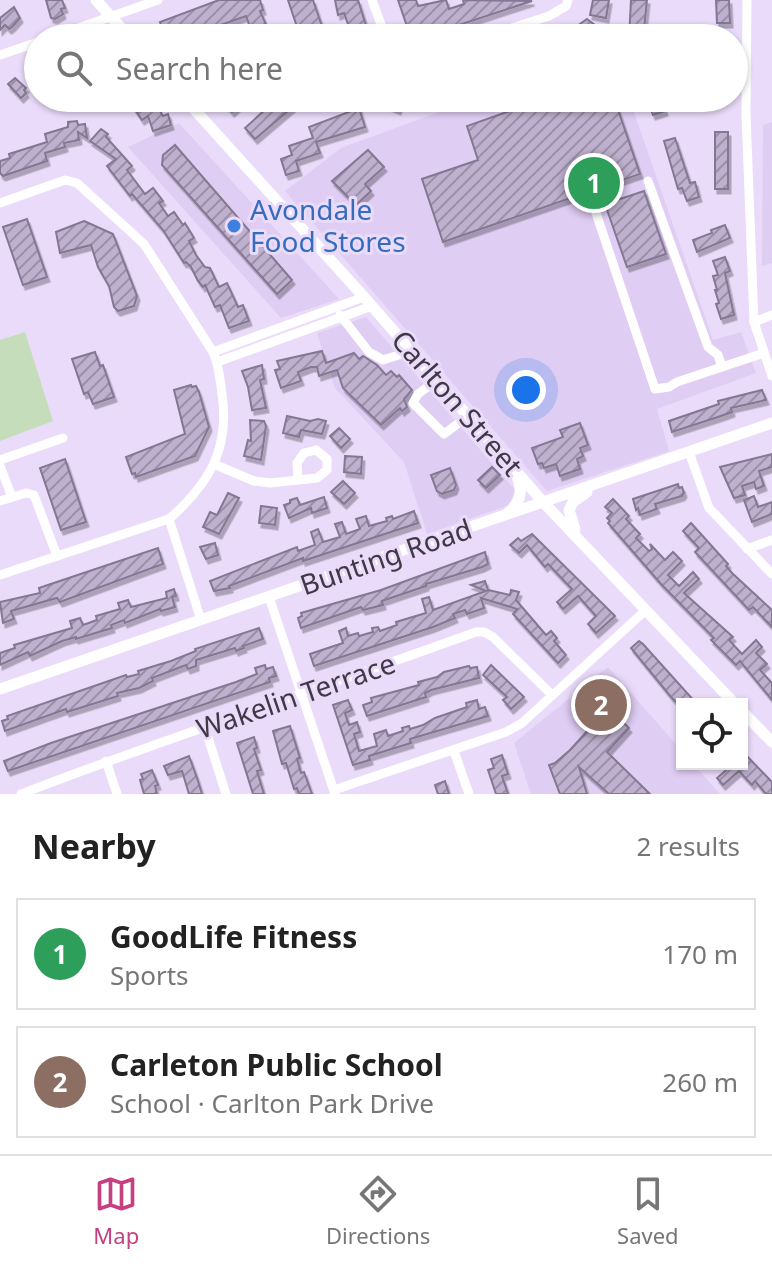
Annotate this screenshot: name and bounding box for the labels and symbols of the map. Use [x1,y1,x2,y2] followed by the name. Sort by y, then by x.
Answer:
[568,153,620,213] pin: 1
[250,190,406,260] place label: Avondale Food Stores
[225,217,243,235] marker: Avondale Food Stores
[384,321,532,483] street label: Carlton Street
[506,370,546,410] your location
[295,509,477,603] street label: Bunting Road
[191,643,400,747] street label: Wakelin Terrace
[575,675,627,735] pin: 2

